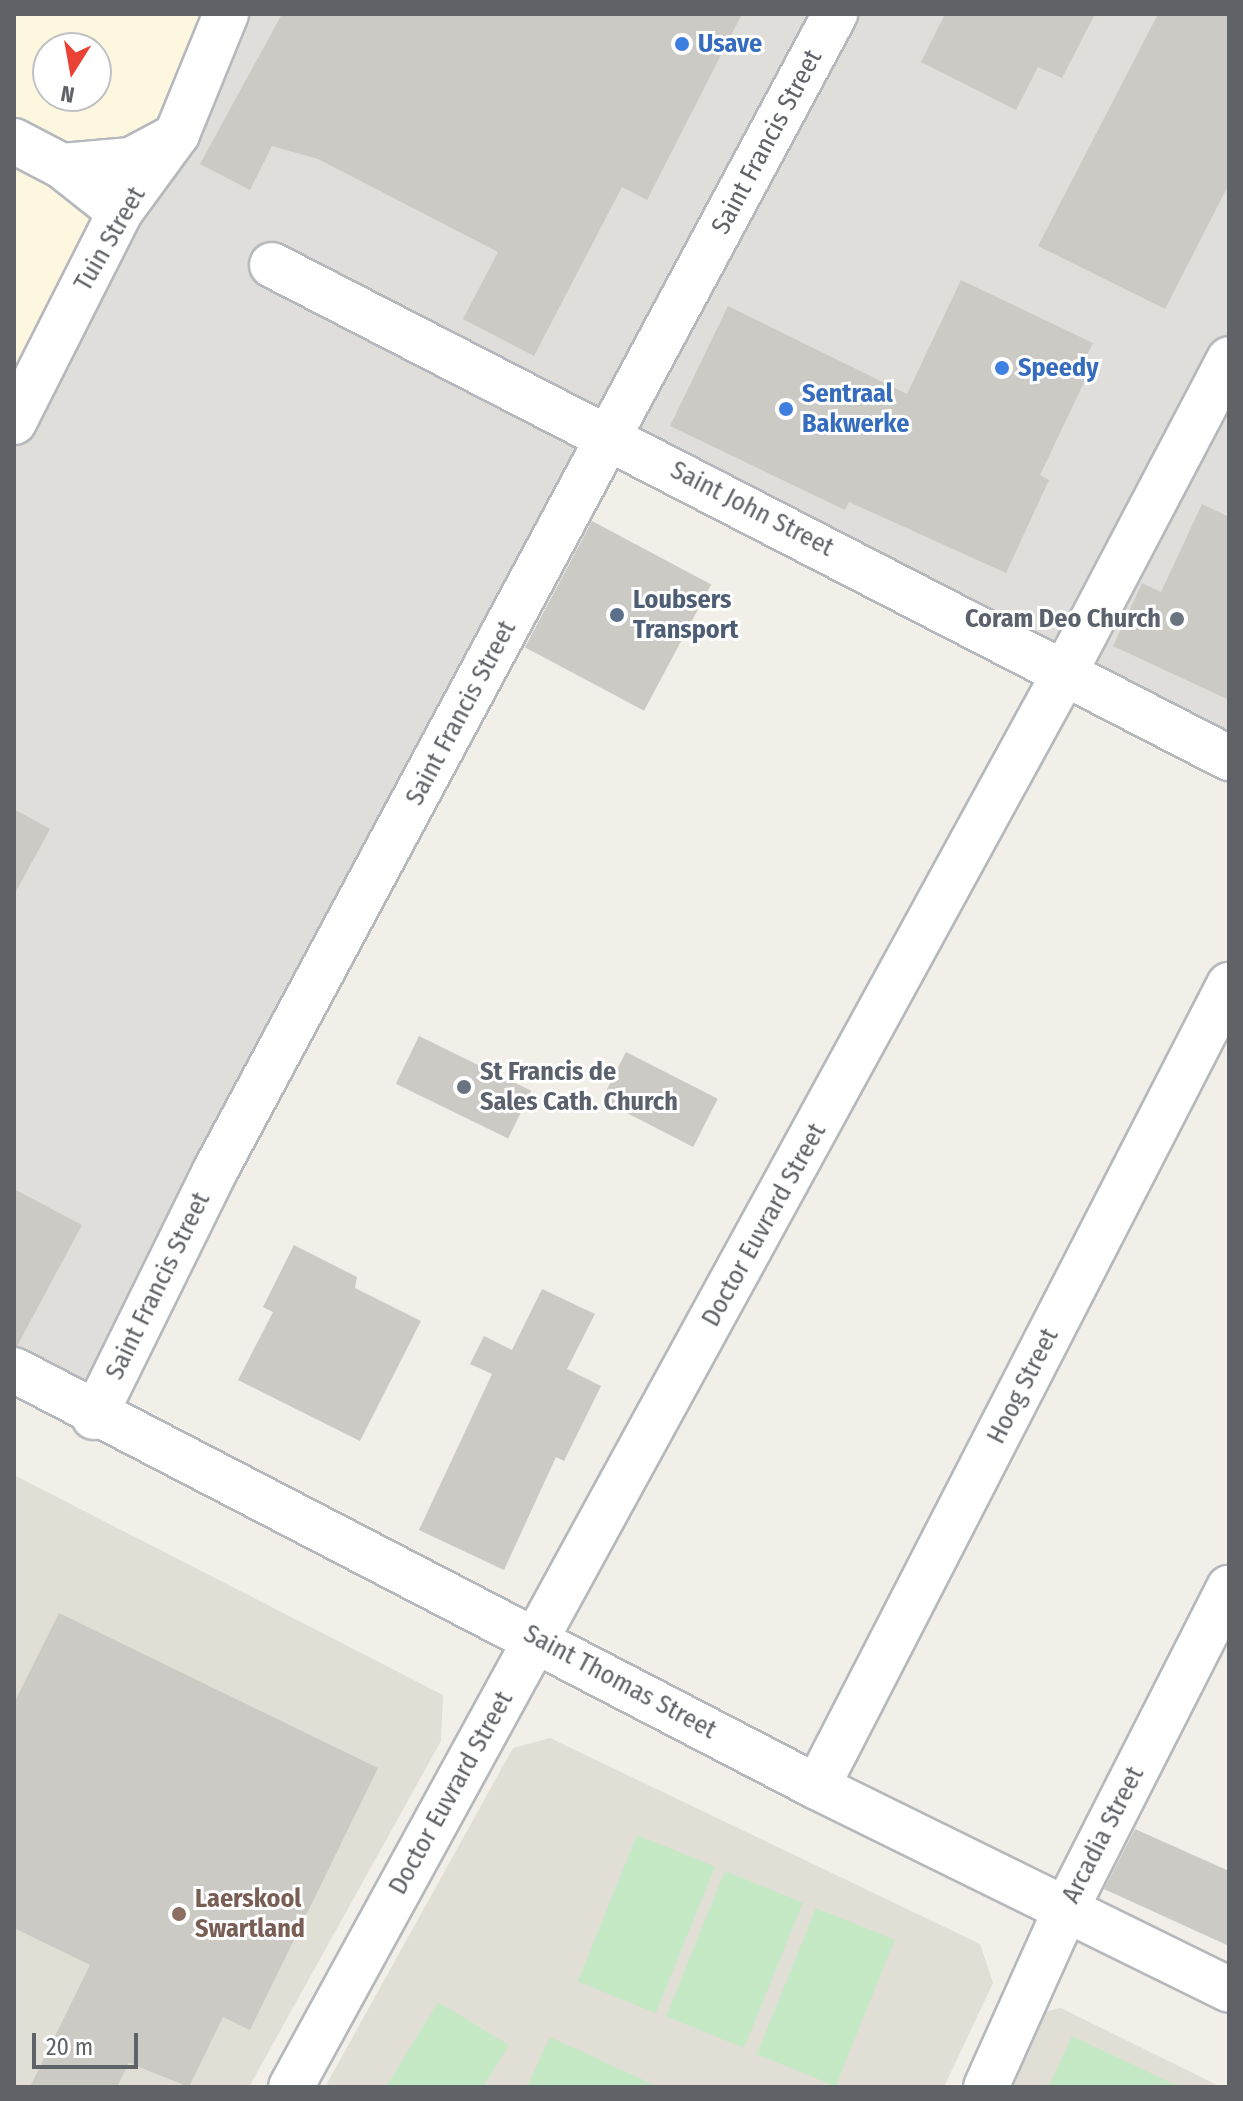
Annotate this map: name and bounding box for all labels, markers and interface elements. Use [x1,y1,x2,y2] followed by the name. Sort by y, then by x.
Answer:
[698,28,762,60] place label: Usave
[32,32,112,112] north arrow
[673,35,691,53] marker: Usave
[705,44,829,240] street label: Saint Francis Street
[59,80,77,109] text: N
[68,181,152,297] street label: Tuin Street
[1018,352,1099,384] place label: Speedy
[993,359,1011,377] marker: Speedy
[802,378,909,440] place label: Sentraal Bakwerke
[777,400,795,418] marker: Sentraal Bakwerke
[665,455,839,563] street label: Saint John Street
[633,584,738,646] place label: Loubsers Transport
[965,603,1161,635] place label: Coram Deo Church
[608,606,626,624] marker: Loubsers Transport
[1168,610,1186,628] marker: Coram Deo Church
[399,615,523,811] street label: Saint Francis Street
[480,1056,678,1118] place label: St Francis de Sales Cath. Church
[455,1078,473,1096] marker: St Francis de Sales Cath. Church
[695,1118,833,1332] street label: Doctor Euvrard Street
[99,1187,217,1385] street label: Saint Francis Street
[981,1323,1065,1449] street label: Hoog Street
[518,1618,722,1746] street label: Saint Thomas Street
[382,1686,520,1900] street label: Doctor Euvrard Street
[1055,1762,1151,1908] street label: Arcadia Street
[195,1883,305,1944] place label: Laerskool Swartland
[170,1905,188,1923] marker: Laerskool Swartland
[36,2017,142,2067] scale bar
[46,2033,93,2061] text: 20 m

